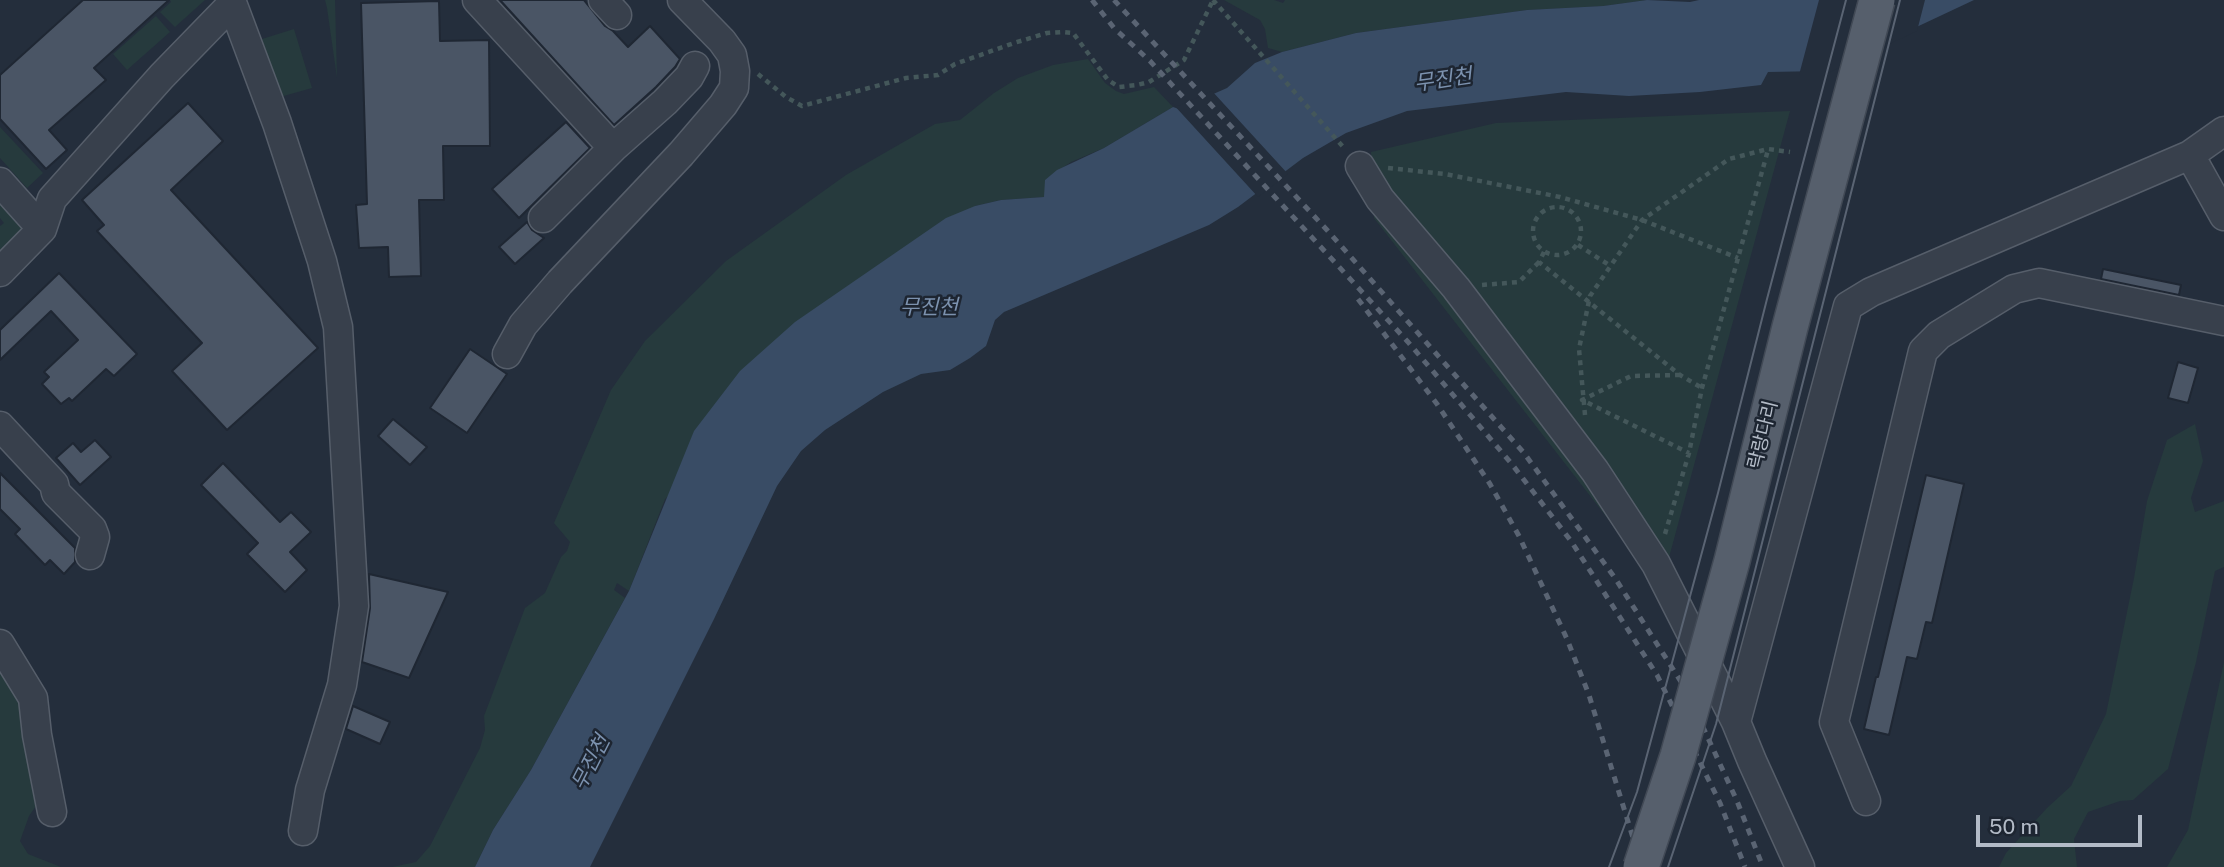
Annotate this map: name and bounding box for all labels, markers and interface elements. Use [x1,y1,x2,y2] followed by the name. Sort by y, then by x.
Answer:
[1413,63,1473,97] water label: 무진천
[900,295,958,321] water label: 무진천
[1743,398,1783,472] street label: 락랑다리
[567,731,615,795] water label: 무진천
[1979,800,2145,844] scale bar
[1989,814,2039,839] text: 50 m

